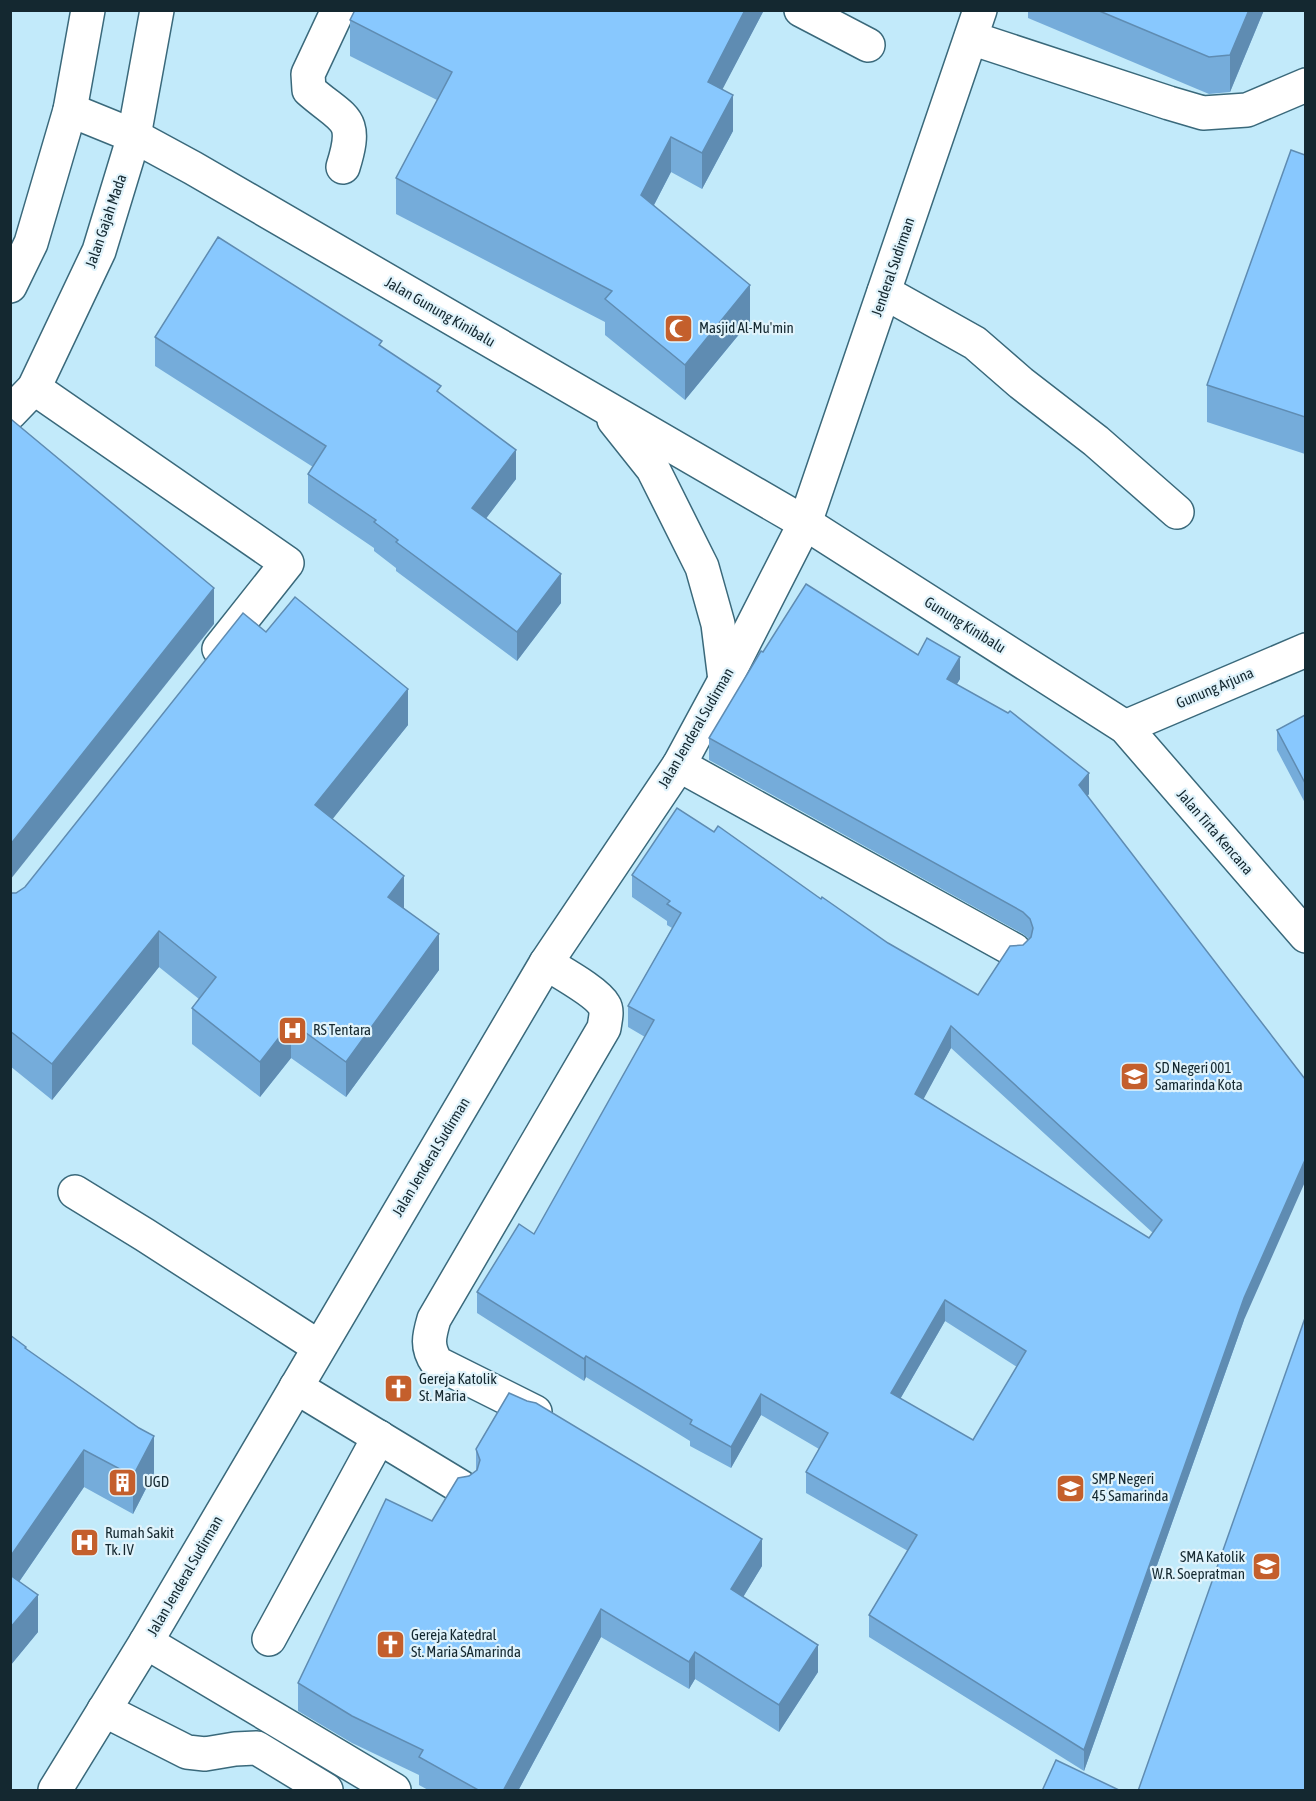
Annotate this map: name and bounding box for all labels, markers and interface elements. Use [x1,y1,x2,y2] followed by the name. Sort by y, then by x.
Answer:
[82,172,129,270] street label: Jalan Gajah Mada
[868,215,917,319] street label: Jenderal Sudirman
[382,273,498,350] street label: Jalan Gunung Kinibalu
[662,312,694,344] mosque icon: Masjid Al-Mu'min
[699,319,794,336] place label: Masjid Al-Mu'min
[922,593,1009,656] street label: Gunung Kinibalu
[1174,664,1256,711] street label: Gunung Arjuna
[654,665,737,791] street label: Jalan Jenderal Sudirman
[1174,786,1257,878] street label: Jalan Tirta Kencana
[276,1014,308,1046] hospital icon: RS Tentara
[313,1021,371,1038] place label: RS Tentara
[1155,1059,1243,1093] place label: SD Negeri 001 Samarinda Kota
[1118,1061,1150,1093] school or university icon: SD Negeri 001 Samarinda Kota
[388,1094,473,1219] street label: Jalan Jenderal Sudirman
[419,1370,497,1404] place label: Gereja Katolik St. Maria
[382,1372,414,1404] church icon: Gereja Katolik St. Maria
[107,1466,139,1498] building icon: UGD
[1092,1470,1168,1504] place label: SMP Negeri 45 Samarinda
[1055,1472,1087,1504] school or university icon: SMP Negeri 45 Samarinda
[144,1473,169,1490] place label: UGD
[143,1513,226,1639] street label: Jalan Jenderal Sudirman
[105,1524,174,1558] place label: Rumah Sakit Tk. IV
[68,1526,100,1558] hospital icon: Rumah Sakit Tk. IV
[1152,1548,1245,1582] place label: SMA Katolik W.R. Soepratman
[1250,1550,1282,1582] school or university icon: SMA Katolik W.R. Soepratman
[411,1626,521,1660] place label: Gereja Katedral St. Maria SAmarinda
[374,1628,406,1660] church icon: Gereja Katedral St. Maria SAmarinda

